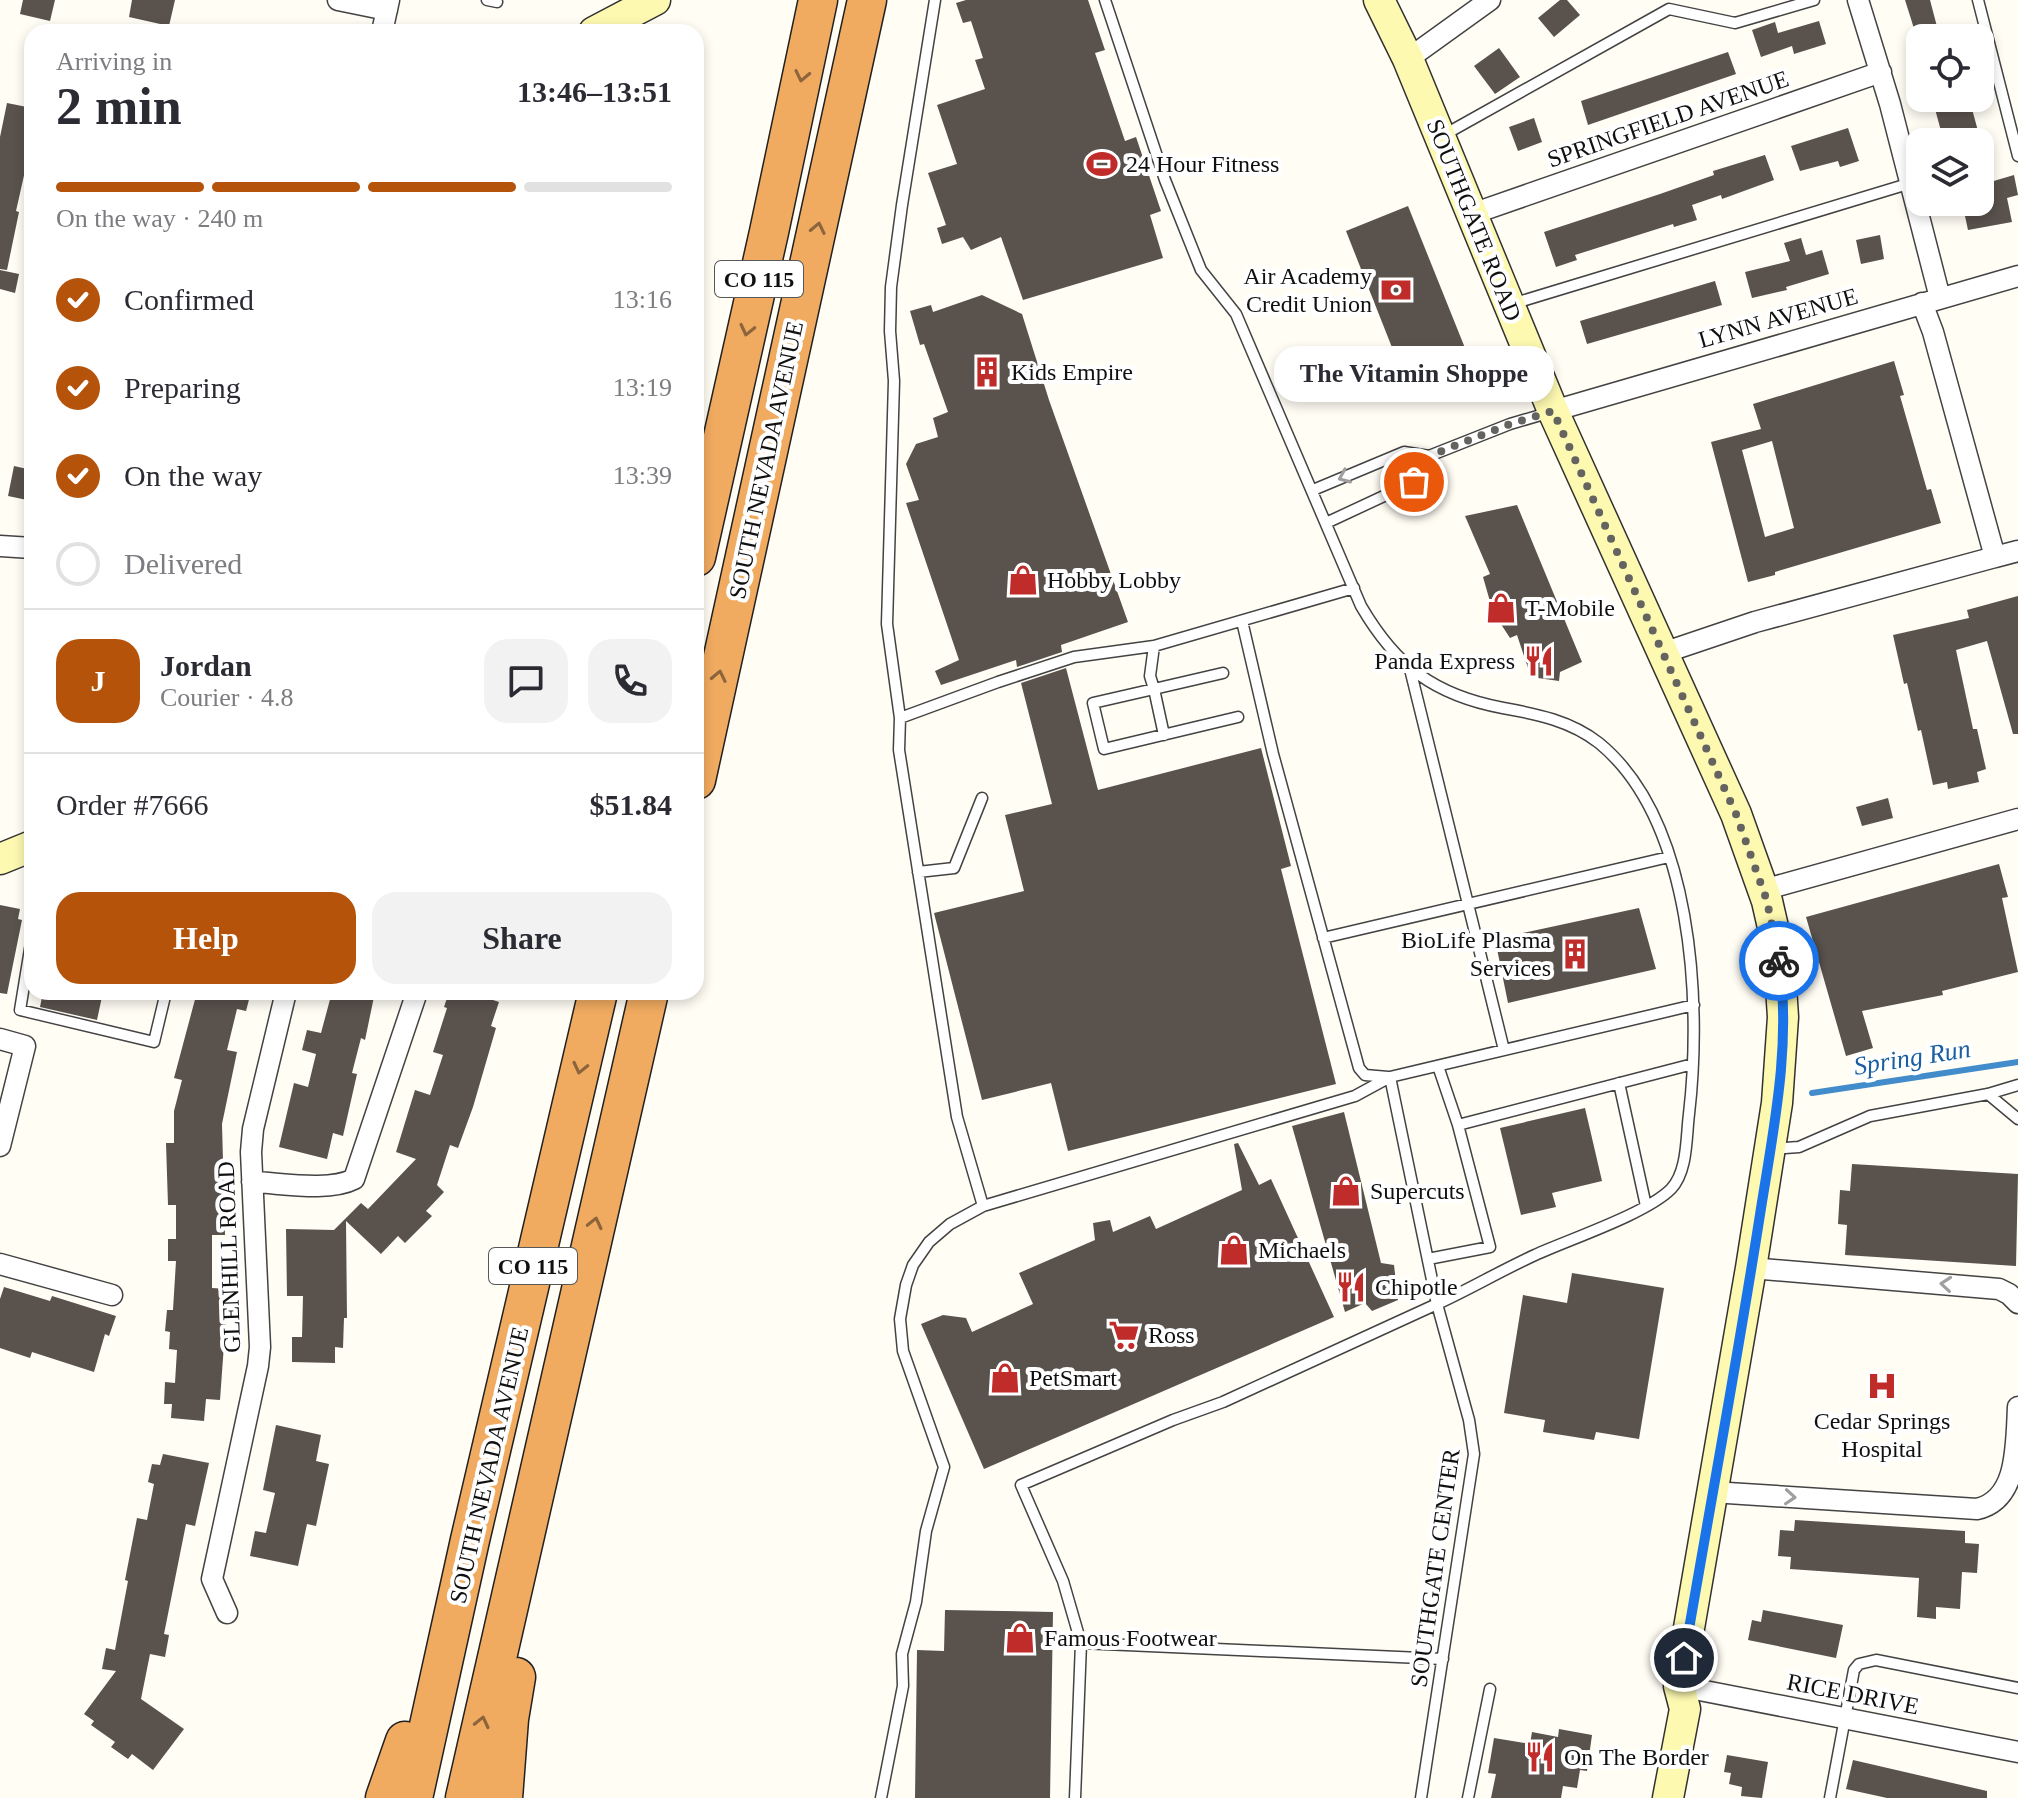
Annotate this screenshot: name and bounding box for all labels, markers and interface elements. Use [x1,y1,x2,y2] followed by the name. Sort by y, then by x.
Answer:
[1906,24,1994,216] map controls
[1906,24,1994,112] button: locate
[56,47,172,76] text: Arriving in
[1544,65,1792,173] street label: SPRINGFIELD AVENUE
[794,69,811,83] one-way arrow
[517,75,672,108] text: 13:46–13:51
[56,78,182,135] text: 2 min
[1422,115,1526,325] street label: SOUTHGATE ROAD
[1906,128,1994,216] button: layers
[1085,147,1119,181] sports icon: 24 Hour Fitness
[1126,151,1279,177] place label: 24 Hour Fitness
[56,204,263,233] text: On the way · 240 m
[809,221,826,235] one-way arrow
[715,261,803,297] road number: CO 115
[1243,263,1372,317] place label: Air Academy Credit Union
[1379,273,1413,307] bank icon: Air Academy Credit Union
[56,278,100,322] icon: check
[124,283,254,316] text: Confirmed
[1695,283,1861,353] street label: LYNN AVENUE
[613,285,672,314] text: 13:16
[724,319,808,601] street label: SOUTH NEVADA AVENUE
[739,323,756,337] one-way arrow
[1274,346,1554,402] callout: The Vitamin Shoppe
[970,355,1004,389] building icon: Kids Empire
[1011,359,1133,385] place label: Kids Empire
[1300,359,1528,388] text: The Vitamin Shoppe
[56,366,100,410] icon: check
[124,371,241,404] text: Preparing
[613,373,672,402] text: 13:19
[1380,448,1448,516] pin
[56,454,100,498] icon: check
[124,459,262,492] text: On the way
[1392,460,1436,504] icon: bag
[613,461,672,490] text: 13:39
[1338,468,1353,484] one-way arrow
[124,547,242,580] text: Delivered
[1006,563,1040,597] shop icon: Hobby Lobby
[1047,567,1181,593] place label: Hobby Lobby
[1484,591,1518,625] shop icon: T-Mobile
[1525,595,1615,621] place label: T-Mobile
[484,639,568,723] button: chat
[588,639,672,723] button: phone
[1522,644,1556,678] restaurant icon: Panda Express
[1374,648,1515,674] place label: Panda Express
[160,649,252,682] text: Jordan
[91,664,106,697] text: J
[710,670,727,684] one-way arrow
[160,683,294,712] text: Courier · 4.8
[56,788,208,821] text: Order #7666
[590,788,672,821] text: $51.84
[56,892,356,984] button: Help
[372,892,672,984] button: Share
[1739,921,1819,1001] courier
[1401,927,1551,981] place label: BioLife Plasma Services
[1558,937,1592,971] building icon: BioLife Plasma Services
[1757,939,1801,983] icon: bike
[1852,1034,1972,1081] water label: Spring Run
[572,1061,589,1074] one-way arrow
[213,1161,245,1353] street label: GLENHILL ROAD
[1329,1174,1363,1208] shop icon: Supercuts
[1370,1178,1465,1204] place label: Supercuts
[586,1217,603,1230] one-way arrow
[1217,1233,1251,1267] shop icon: Michaels
[1258,1237,1346,1263] place label: Michaels
[489,1248,577,1284] road number: CO 115
[1334,1270,1368,1304] restaurant icon: Chipotle
[1375,1274,1458,1300] place label: Chipotle
[1939,1276,1952,1293] one-way arrow
[1107,1318,1141,1352] supermarket icon: Ross
[1148,1322,1195,1348] place label: Ross
[444,1324,534,1606] street label: SOUTH NEVADA AVENUE
[988,1361,1022,1395] shop icon: PetSmart
[1029,1365,1117,1391] place label: PetSmart
[1865,1369,1899,1403] hospital icon: Cedar Springs Hospital
[1814,1408,1950,1462] place label: Cedar Springs Hospital
[1405,1447,1465,1689] street label: SOUTHGATE CENTER
[1784,1489,1797,1506] one-way arrow
[1003,1621,1037,1655] shop icon: Famous Footwear
[1650,1624,1718,1692] pin
[1044,1625,1217,1651] place label: Famous Footwear
[1662,1636,1706,1680] icon: home
[1785,1668,1921,1720] street label: RICE DRIVE
[473,1716,490,1729] one-way arrow
[1523,1740,1557,1774] restaurant icon: On The Border
[1564,1744,1709,1770] place label: On The Border

